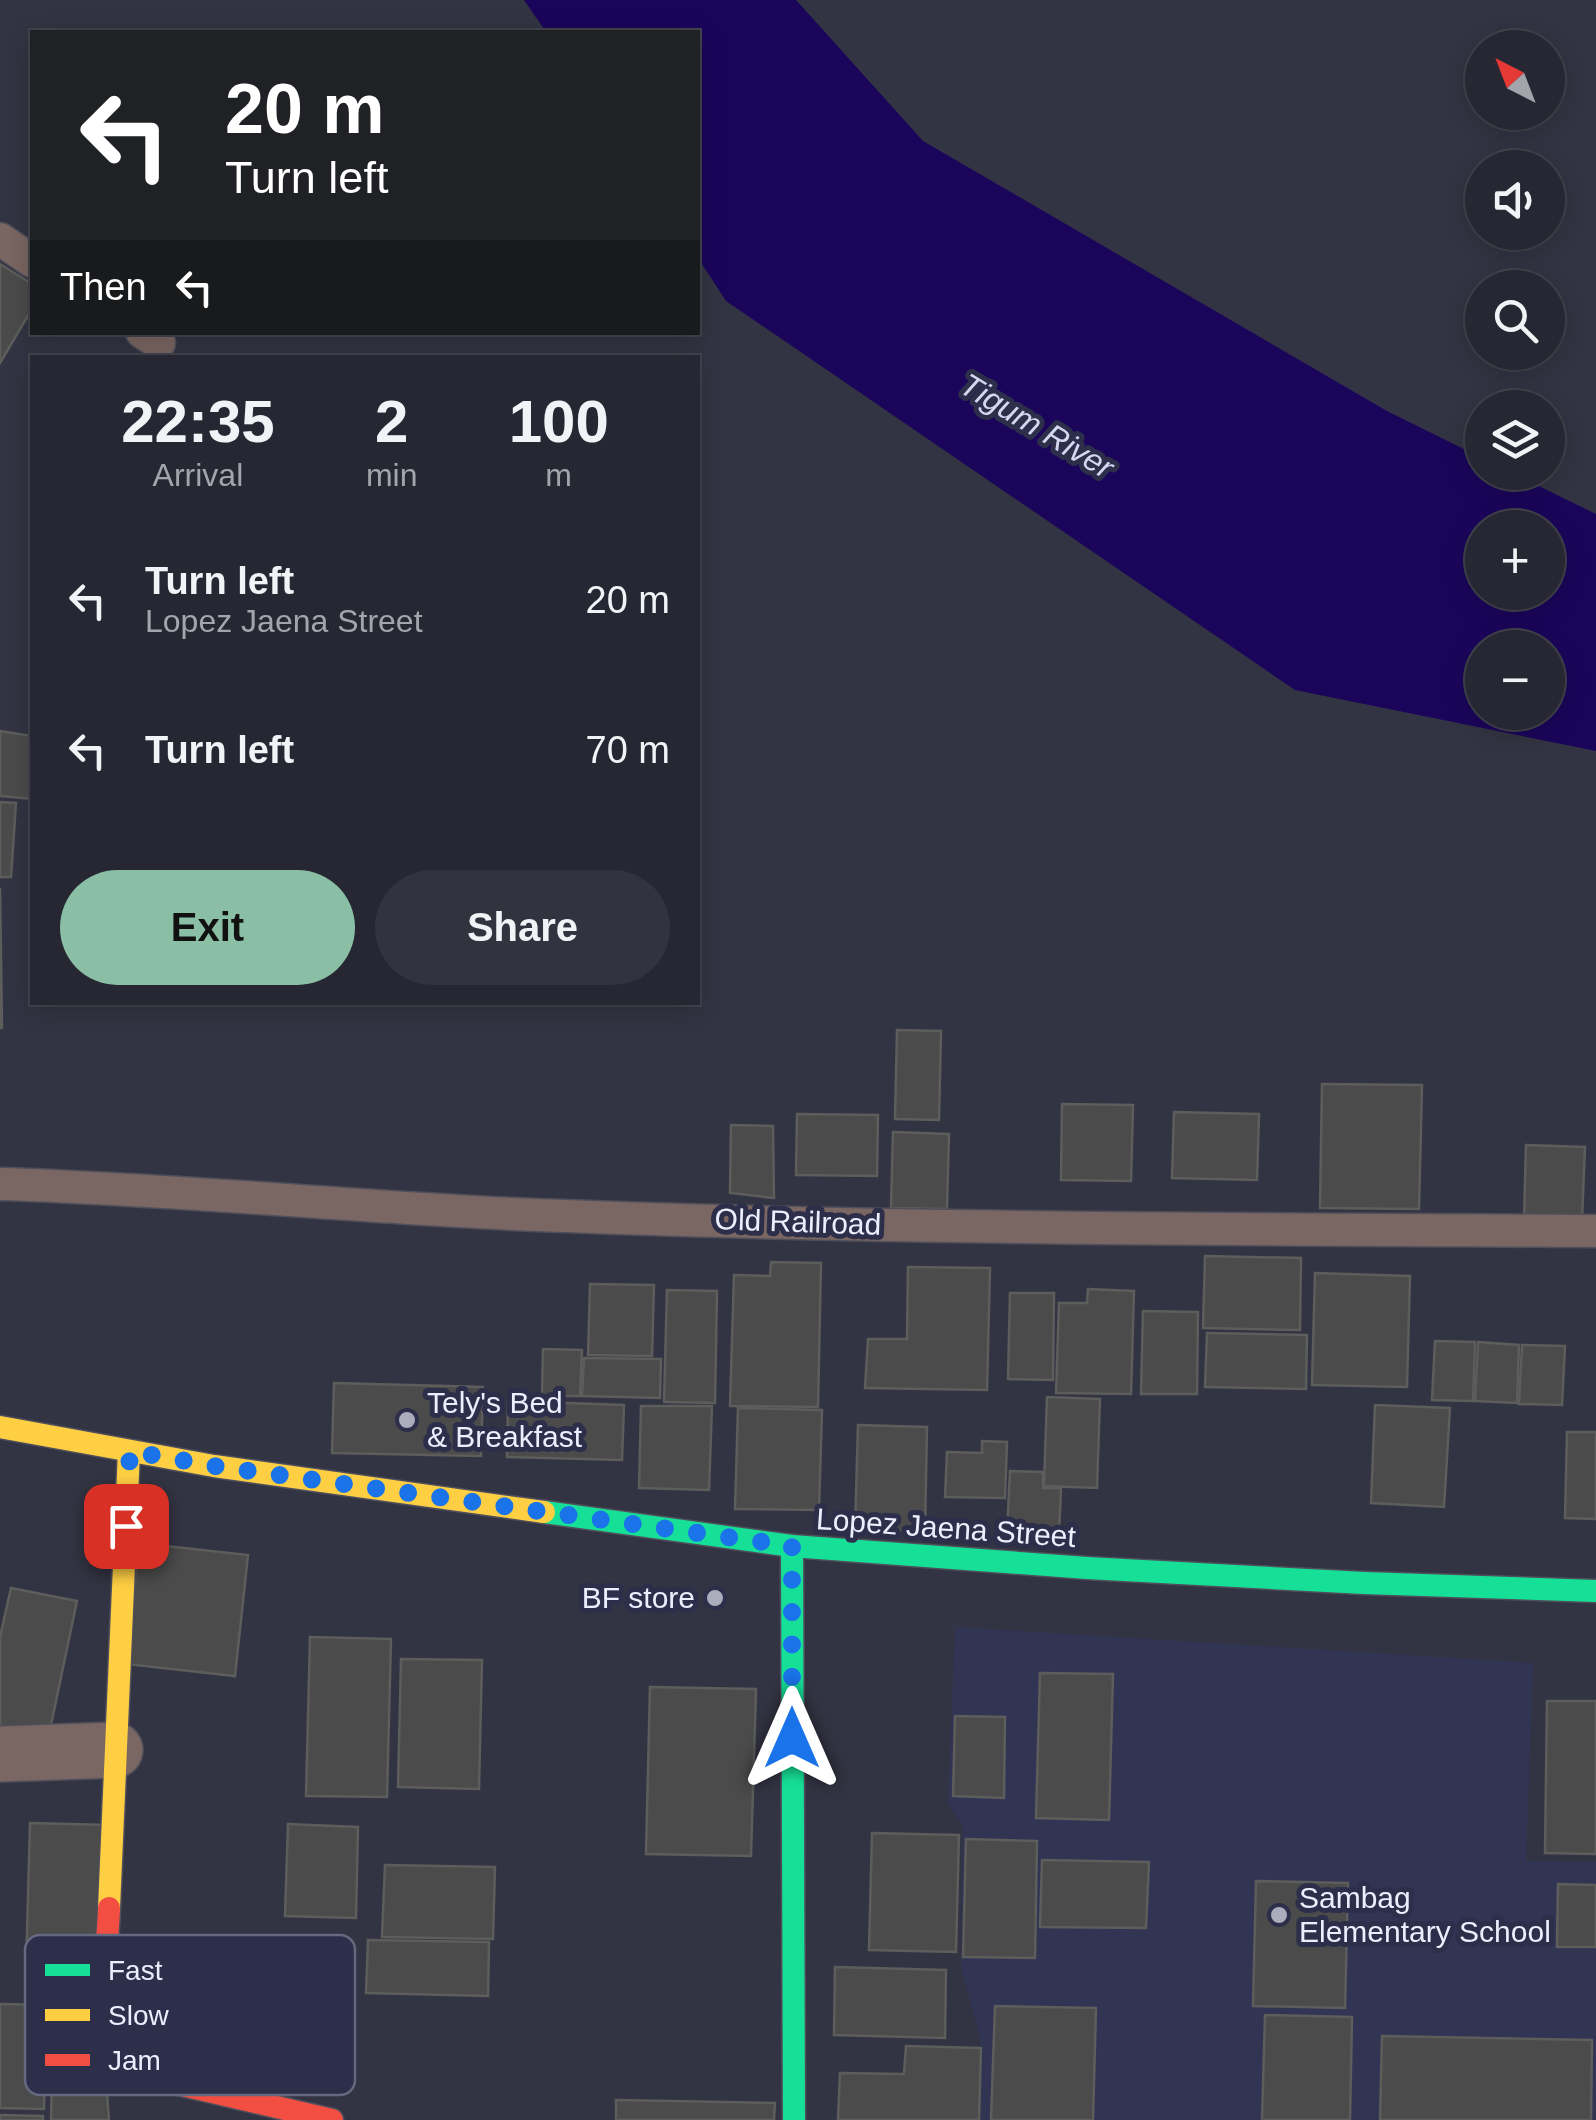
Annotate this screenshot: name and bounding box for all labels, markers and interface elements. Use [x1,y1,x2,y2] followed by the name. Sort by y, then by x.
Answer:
[1465,30,1565,130] north arrow
[1465,30,1565,730] map controls
[60,70,190,200] icon: left
[225,70,385,148] text: 20 m
[1465,150,1565,250] button: sound
[225,152,388,203] text: Turn left
[167,260,222,315] icon: left
[60,266,147,308] text: Then
[1465,270,1565,370] button: search
[954,366,1121,486] water label: Tigum River
[121,388,275,455] text: 22:35
[375,388,408,455] text: 2
[509,388,609,455] text: 100
[1465,390,1565,490] button: layers
[153,457,243,493] text: Arrival
[366,457,417,493] text: min
[545,457,572,493] text: m
[1465,510,1565,610] button: +
[145,560,294,602] text: Turn left
[60,573,115,628] icon: left
[586,579,670,621] text: 20 m
[145,603,423,639] text: Lopez Jaena Street
[1465,630,1565,730] button: −
[60,723,115,778] icon: left
[145,729,294,771] text: Turn left
[586,729,670,771] text: 70 m
[60,870,355,985] button: Exit
[375,870,670,985] button: Share
[714,1202,882,1241] street label: Old Railroad
[427,1386,583,1453] place label: Tely's Bed & Breakfast
[396,1409,418,1431] marker: Tely's Bed & Breakfast
[84,1484,169,1569] pin
[99,1499,154,1554] icon: arrive
[815,1502,1078,1553] street label: Lopez Jaena Street
[582,1581,695,1614] place label: BF store
[704,1587,726,1609] marker: BF store
[740,1686,844,1790] position arrow
[1299,1881,1551,1948] place label: Sambag Elementary School
[1268,1904,1290,1926] marker: Sambag Elementary School
[25,1935,355,2095] legend
[108,1955,163,1986] text: Fast
[108,2000,169,2031] text: Slow
[108,2045,161,2076] text: Jam

